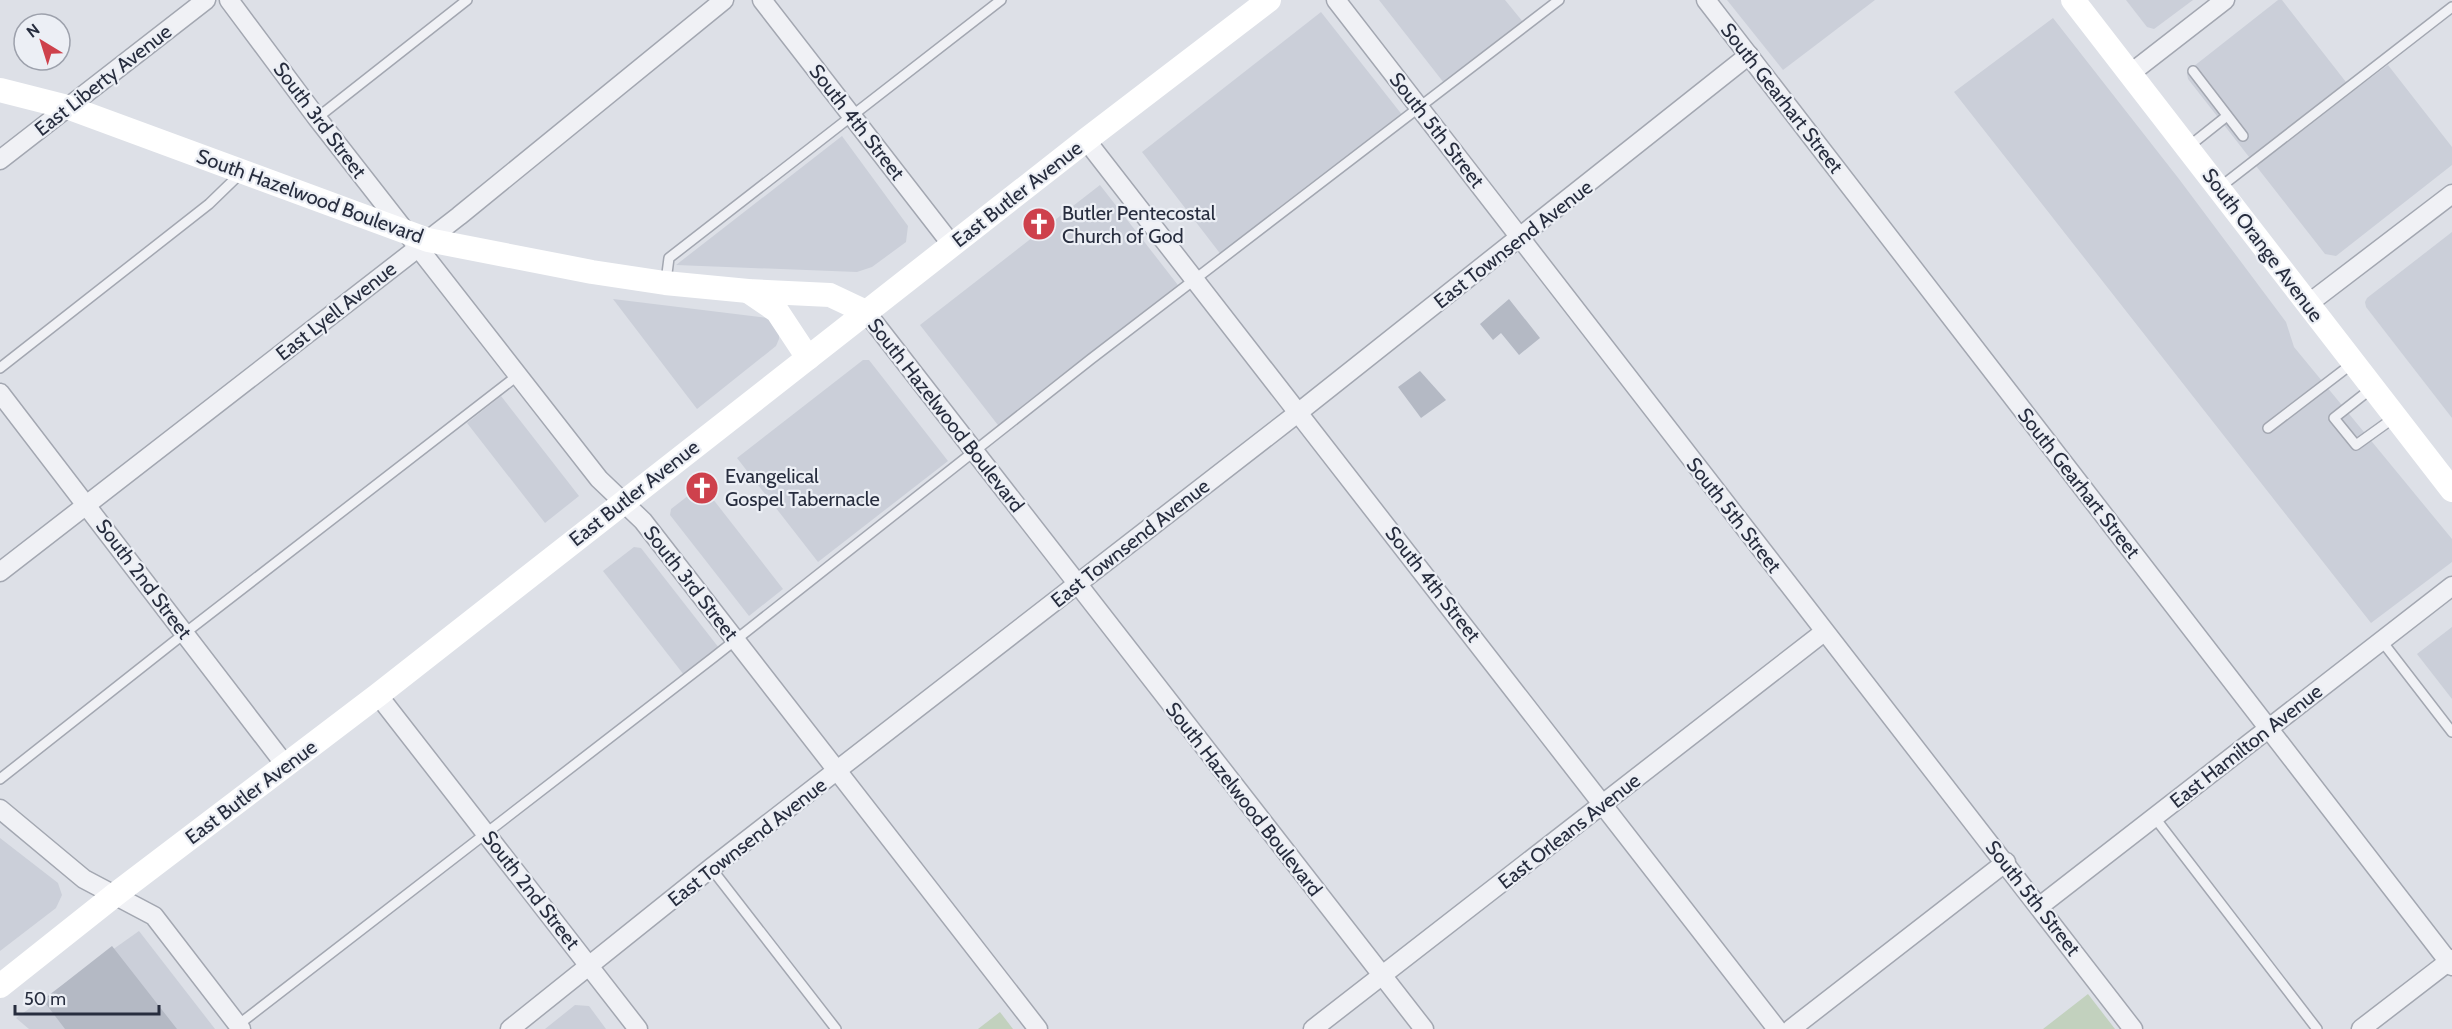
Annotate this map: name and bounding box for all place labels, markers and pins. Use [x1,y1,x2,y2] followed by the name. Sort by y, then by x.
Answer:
[1062,201,1216,248] place label: Butler Pentecostal Church of God
[1021,206,1057,242] church icon: Butler Pentecostal Church of God
[725,464,880,511] place label: Evangelical Gospel Tabernacle
[684,470,720,506] church icon: Evangelical Gospel Tabernacle

